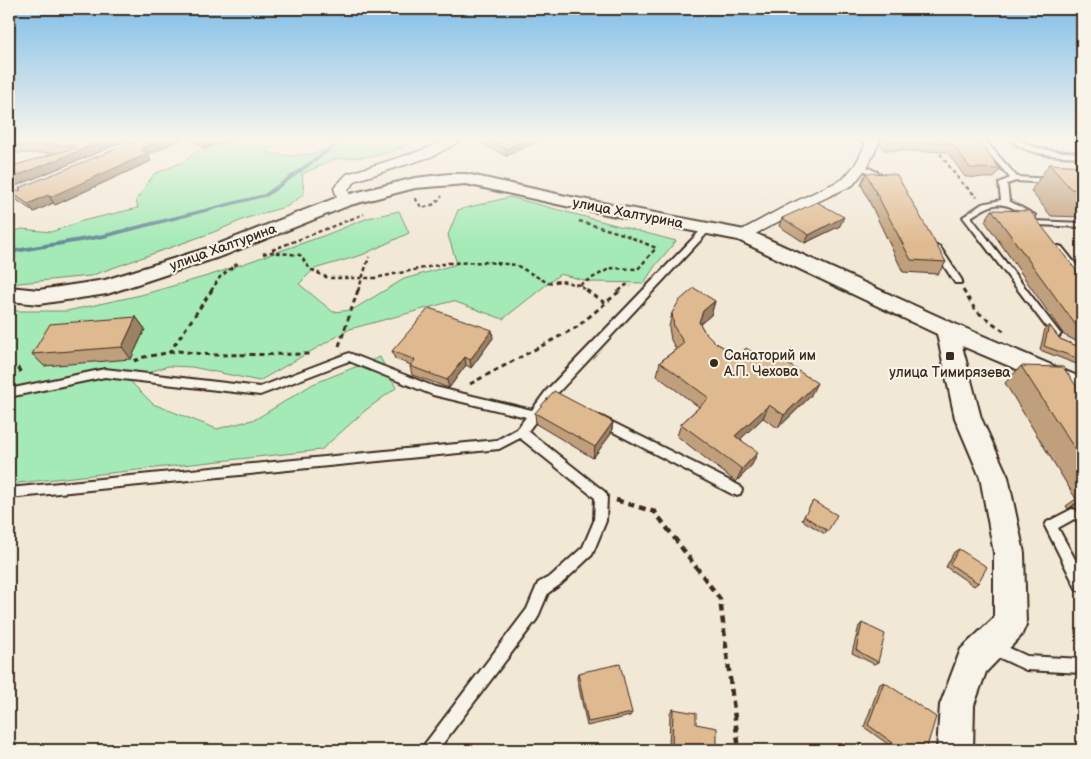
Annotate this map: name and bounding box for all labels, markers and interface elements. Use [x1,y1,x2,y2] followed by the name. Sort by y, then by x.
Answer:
[571,194,685,232] street label: улица Халтурина
[167,220,279,274] street label: улица Халтурина
[723,347,816,380] place label: Санаторий им А.П. Чехова
[944,350,956,362] marker: улица Тимирязева
[708,357,720,369] marker: Санаторий им А.П. Чехова
[889,364,1011,381] place label: улица Тимирязева

